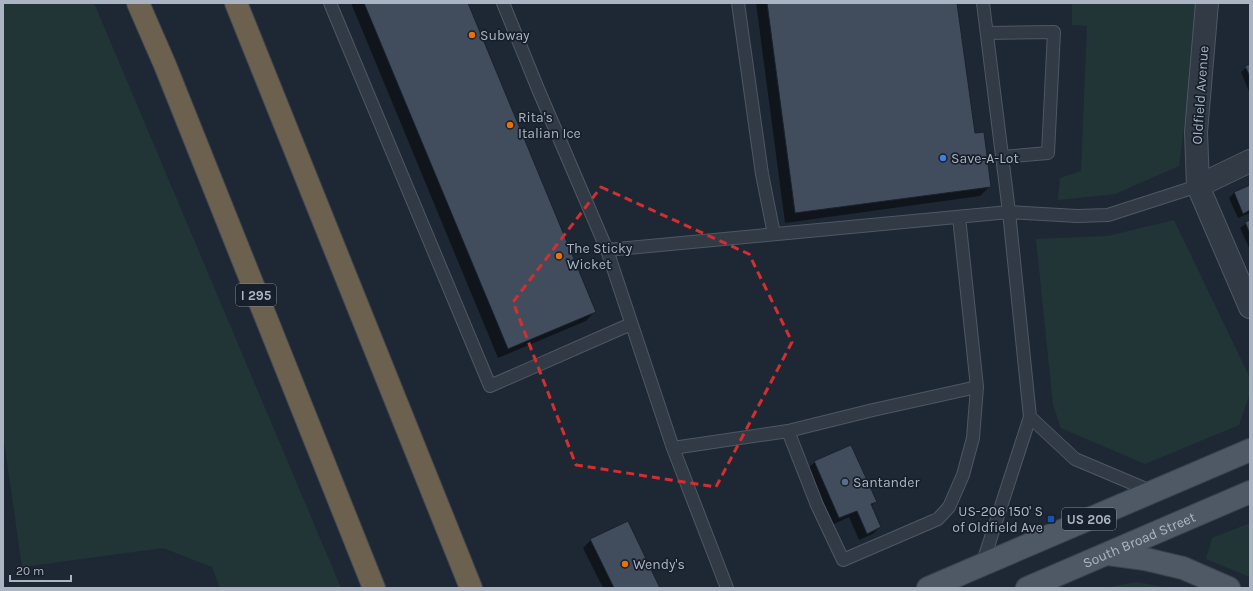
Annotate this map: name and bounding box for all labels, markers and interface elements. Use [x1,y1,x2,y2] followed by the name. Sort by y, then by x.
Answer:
[480,27,530,44] place label: Subway
[467,30,477,40] marker: Subway
[1189,45,1212,145] street label: Oldfield Avenue
[518,109,581,142] place label: Rita's Italian Ice
[505,120,515,130] marker: Rita's Italian Ice
[951,150,1019,167] place label: Save-A-Lot
[938,153,948,163] marker: Save-A-Lot
[567,240,633,273] place label: The Sticky Wicket
[554,251,564,261] marker: The Sticky Wicket
[236,284,276,306] road number: I 295
[853,474,921,491] place label: Santander
[840,477,850,487] marker: Santander
[952,503,1043,536] place label: US-206 150' S of Oldfield Ave
[1062,508,1116,530] road number: US 206
[1080,509,1198,572] street label: South Broad Street
[1046,514,1056,524] marker: US-206 150' S of Oldfield Ave
[633,556,685,573] place label: Wendy's
[10,557,71,583] scale bar
[620,559,630,569] marker: Wendy's
[16,564,44,578] text: 20 m

